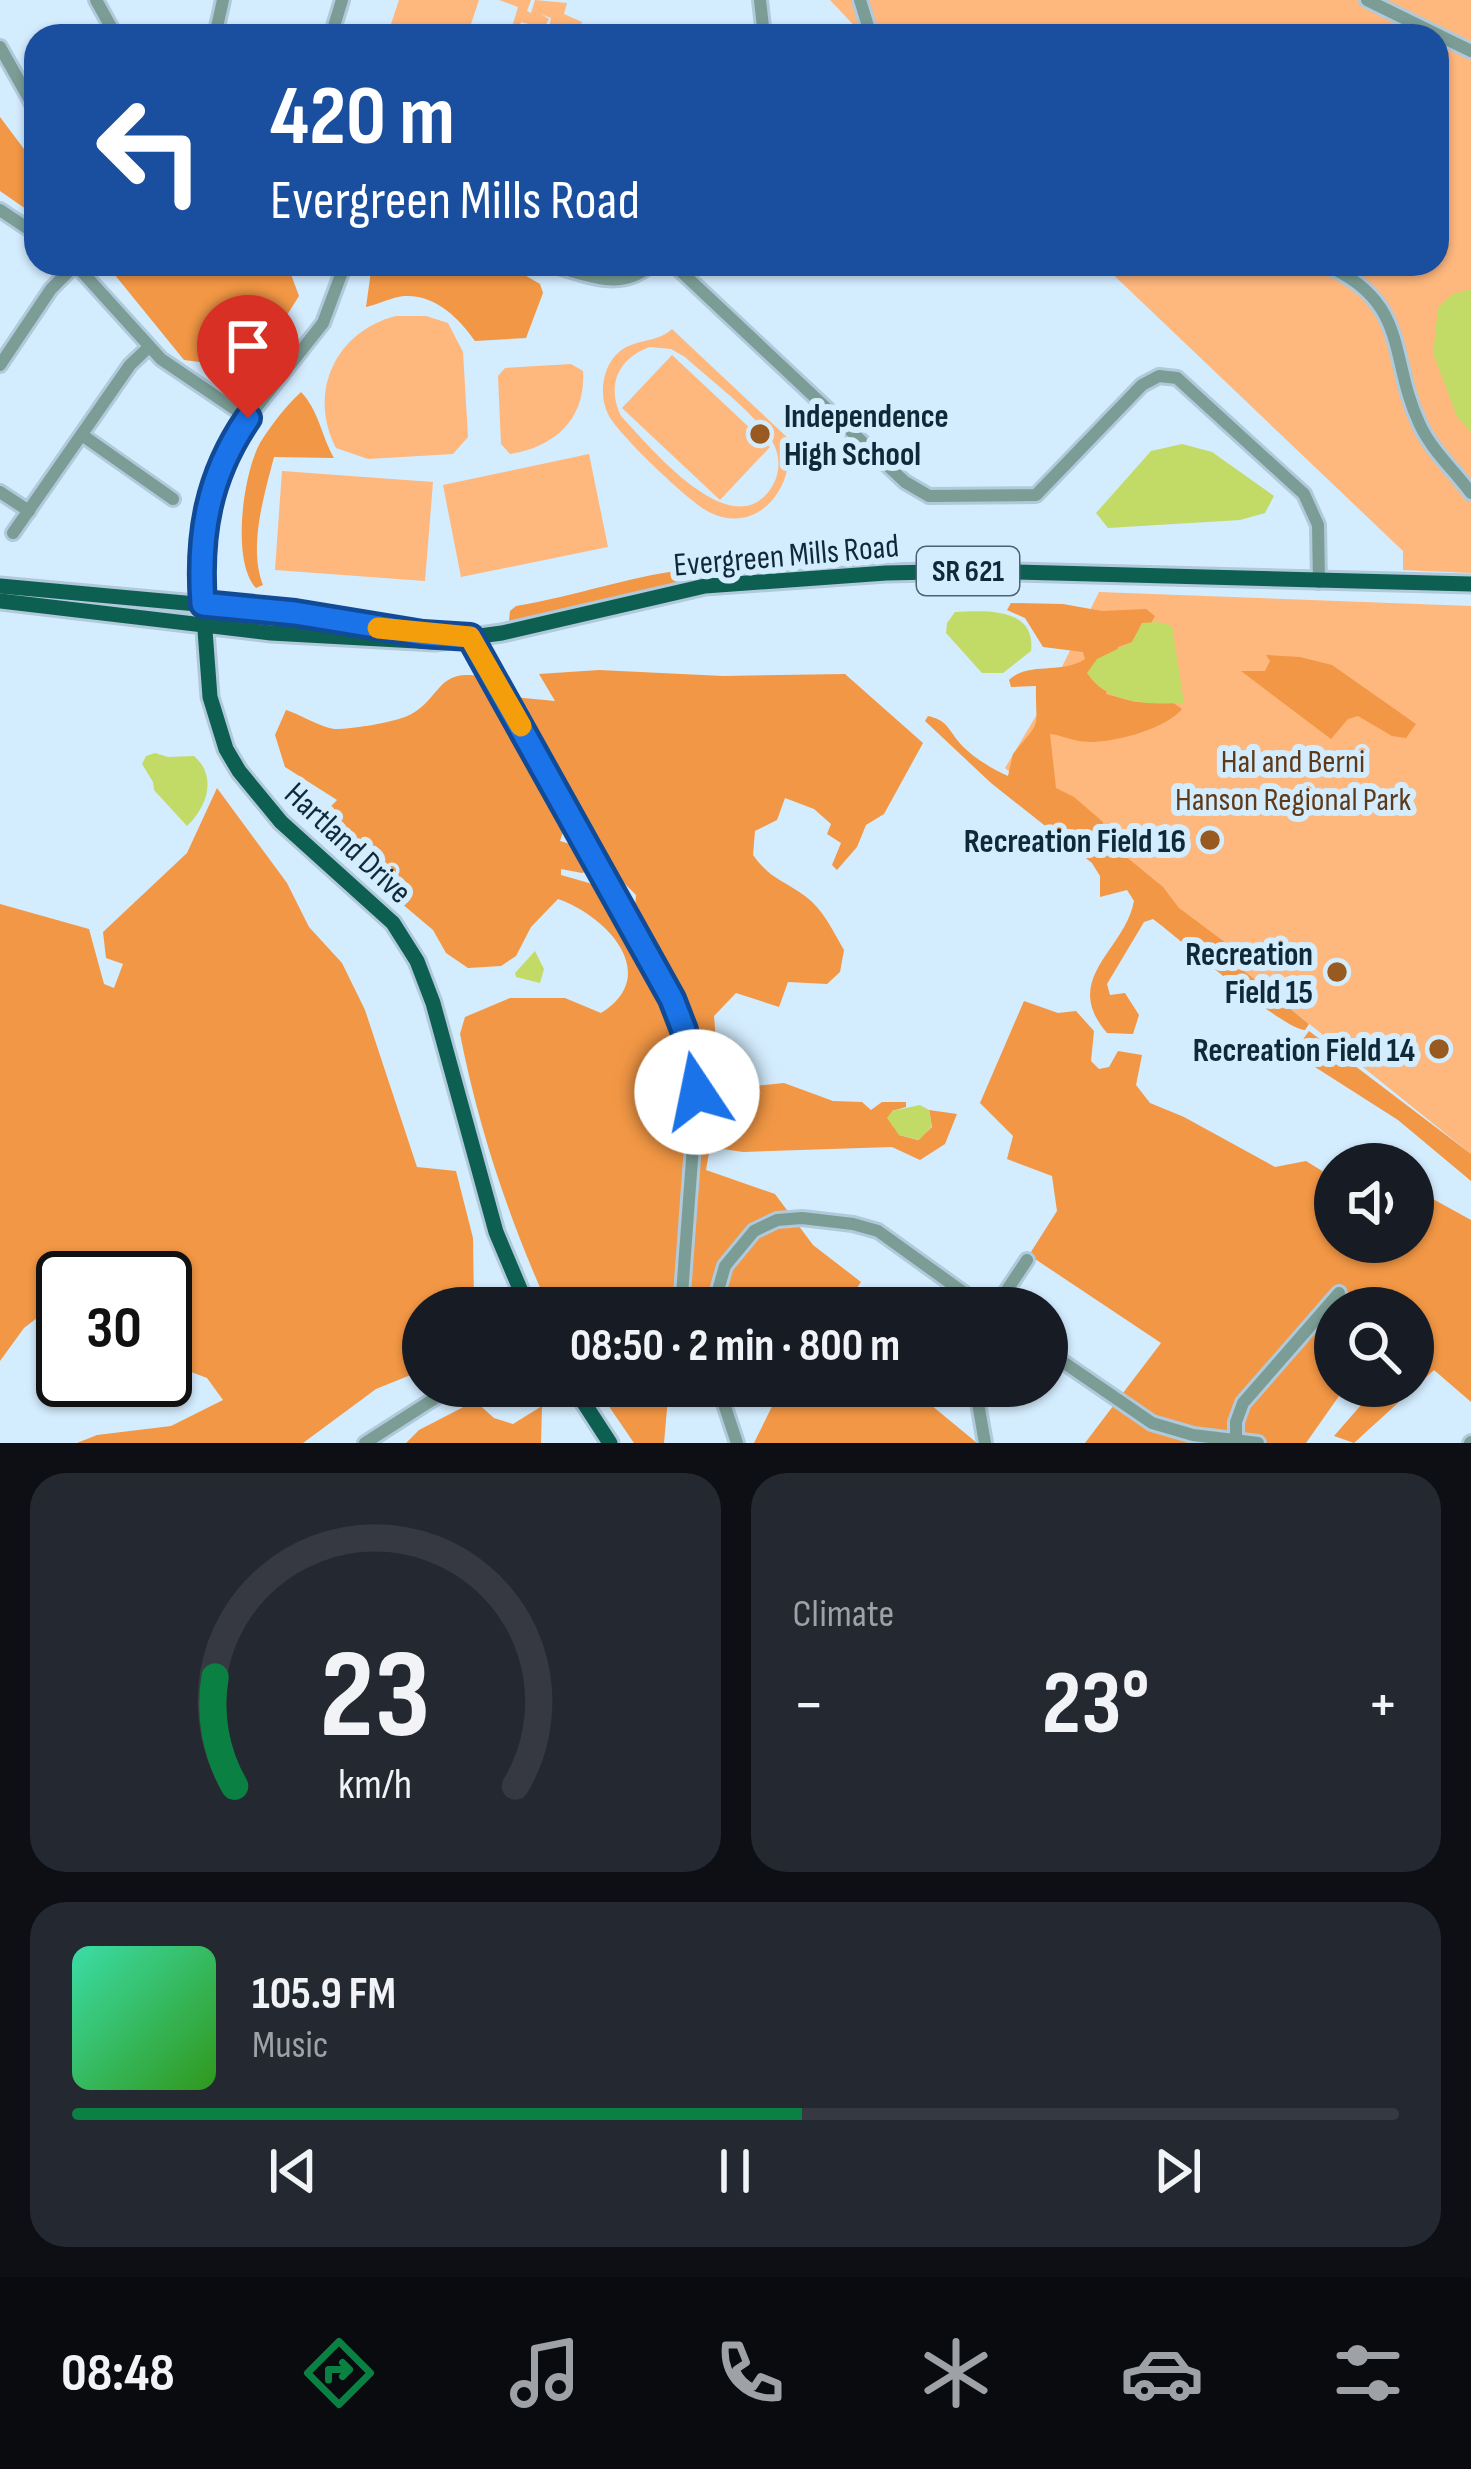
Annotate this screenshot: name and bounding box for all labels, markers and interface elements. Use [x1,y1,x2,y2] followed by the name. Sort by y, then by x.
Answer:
[270,67,455,168] text: 420 m
[72,72,228,228] icon: left
[270,169,640,234] text: Evergreen Mills Road
[197,295,299,418] pin
[215,313,281,379] icon: arrive
[784,397,949,475] place label: Independence High School
[747,421,773,447] marker: Independence High School
[672,526,901,586] street label: Evergreen Mills Road
[917,547,1019,595] road number: SR 621
[1175,742,1411,820] park label: Hal and Berni Hanson Regional Park
[276,775,419,912] street label: Hartland Drive
[964,822,1186,862] place label: Recreation Field 16
[1197,827,1223,853] marker: Recreation Field 16
[1185,935,1313,1013] place label: Recreation Field 15
[1324,959,1350,985] marker: Recreation Field 15
[634,1029,760,1155] position arrow
[1193,1031,1415,1071] place label: Recreation Field 14
[1426,1036,1452,1062] marker: Recreation Field 14
[1314,1143,1434,1407] map controls
[1314,1143,1434,1263] button: sound
[36,1251,192,1407] speed limit sign: 30
[1314,1287,1434,1407] button: search
[570,1319,900,1374] text: 08:50 · 2 min · 800 m
[793,1591,894,1638] text: Climate
[320,1623,431,1772] text: 23
[1042,1651,1150,1759] text: 23°
[793,1666,825,1745] text: −
[1367,1666,1399,1745] text: +
[338,1758,412,1810] text: km/h
[252,1967,396,2022] text: 105.9 FM
[252,2022,328,2069] text: Music
[260,2138,326,2204] icon: previous
[702,2138,768,2204] icon: pause
[1145,2138,1211,2204] icon: next
[297,2331,381,2415] icon: directions
[503,2331,587,2415] icon: music
[708,2331,792,2415] icon: phone
[914,2331,998,2415] icon: climate
[1120,2331,1204,2415] icon: car
[1326,2331,1410,2415] icon: filters
[61,2341,175,2406] text: 08:48

